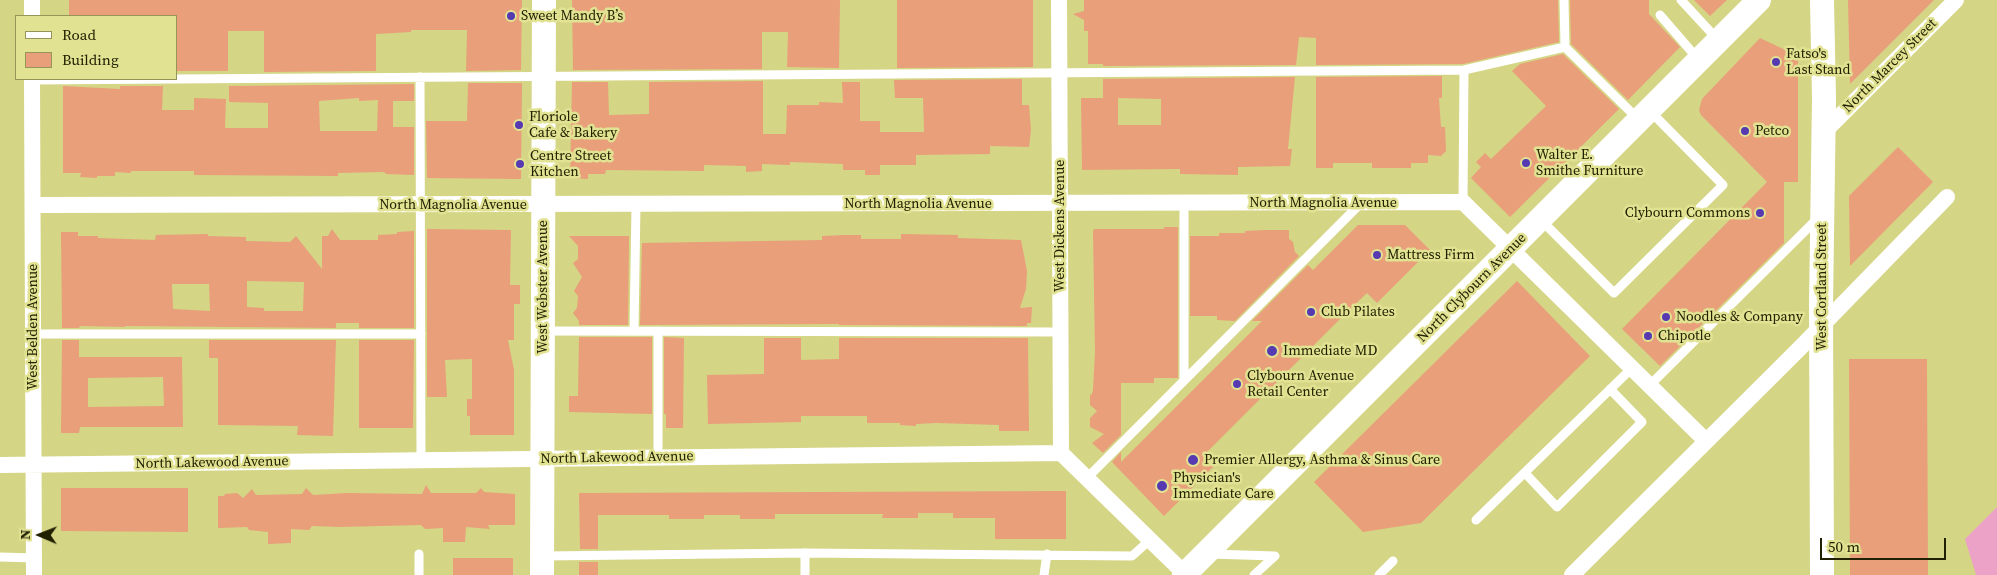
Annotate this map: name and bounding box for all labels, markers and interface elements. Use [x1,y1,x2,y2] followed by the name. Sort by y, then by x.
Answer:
[521,8,623,24] place label: Sweet Mandy B’s
[505,10,517,22] marker: Sweet Mandy B’s
[15,15,178,80] legend
[1840,16,1940,116] street label: North Marcey Street
[62,24,96,45] text: Road
[1786,46,1850,78] place label: Fatso's Last Stand
[62,49,119,70] text: Building
[1770,56,1782,68] marker: Fatso's Last Stand
[529,109,617,142] place label: Floriole Cafe & Bakery
[513,119,525,131] marker: Floriole Cafe & Bakery
[1755,123,1789,139] place label: Petco
[1739,125,1751,137] marker: Petco
[1536,147,1644,180] place label: Walter E. Smithe Furniture
[530,148,611,180] place label: Centre Street Kitchen
[1520,157,1532,169] marker: Walter E. Smithe Furniture
[514,158,526,170] marker: Centre Street Kitchen
[1052,160,1068,292] street label: West Dickens Avenue
[1249,195,1397,211] street label: North Magnolia Avenue
[844,196,992,212] street label: North Magnolia Avenue
[379,197,527,213] street label: North Magnolia Avenue
[1625,205,1750,221] place label: Clybourn Commons
[1754,207,1766,219] marker: Clybourn Commons
[535,220,551,354] street label: West Webster Avenue
[1814,223,1830,351] street label: West Cortland Street
[1414,230,1530,346] street label: North Clybourn Avenue
[1387,247,1475,263] place label: Mattress Firm
[1371,249,1383,261] marker: Mattress Firm
[25,264,41,390] street label: West Belden Avenue
[1321,304,1395,320] place label: Club Pilates
[1305,306,1317,318] marker: Club Pilates
[1676,309,1803,325] place label: Noodles & Company
[1660,311,1672,323] marker: Noodles & Company
[1658,328,1711,344] place label: Chipotle
[1642,330,1654,342] marker: Chipotle
[1283,343,1377,359] place label: Immediate MD
[1265,344,1279,358] marker: Immediate MD
[1247,368,1354,401] place label: Clybourn Avenue Retail Center
[1231,378,1243,390] marker: Clybourn Avenue Retail Center
[540,448,694,468] street label: North Lakewood Avenue
[1204,452,1440,468] place label: Premier Allergy, Asthma & Sinus Care
[135,453,289,473] street label: North Lakewood Avenue
[1186,453,1200,467] marker: Premier Allergy, Asthma & Sinus Care
[1173,470,1274,502] place label: Physician's Immediate Care
[1155,479,1169,493] marker: Physician's Immediate Care
[15,510,65,560] north arrow
[1822,528,1948,560] scale bar
[15,529,35,540] text: N
[1828,536,1860,557] text: 50 m

